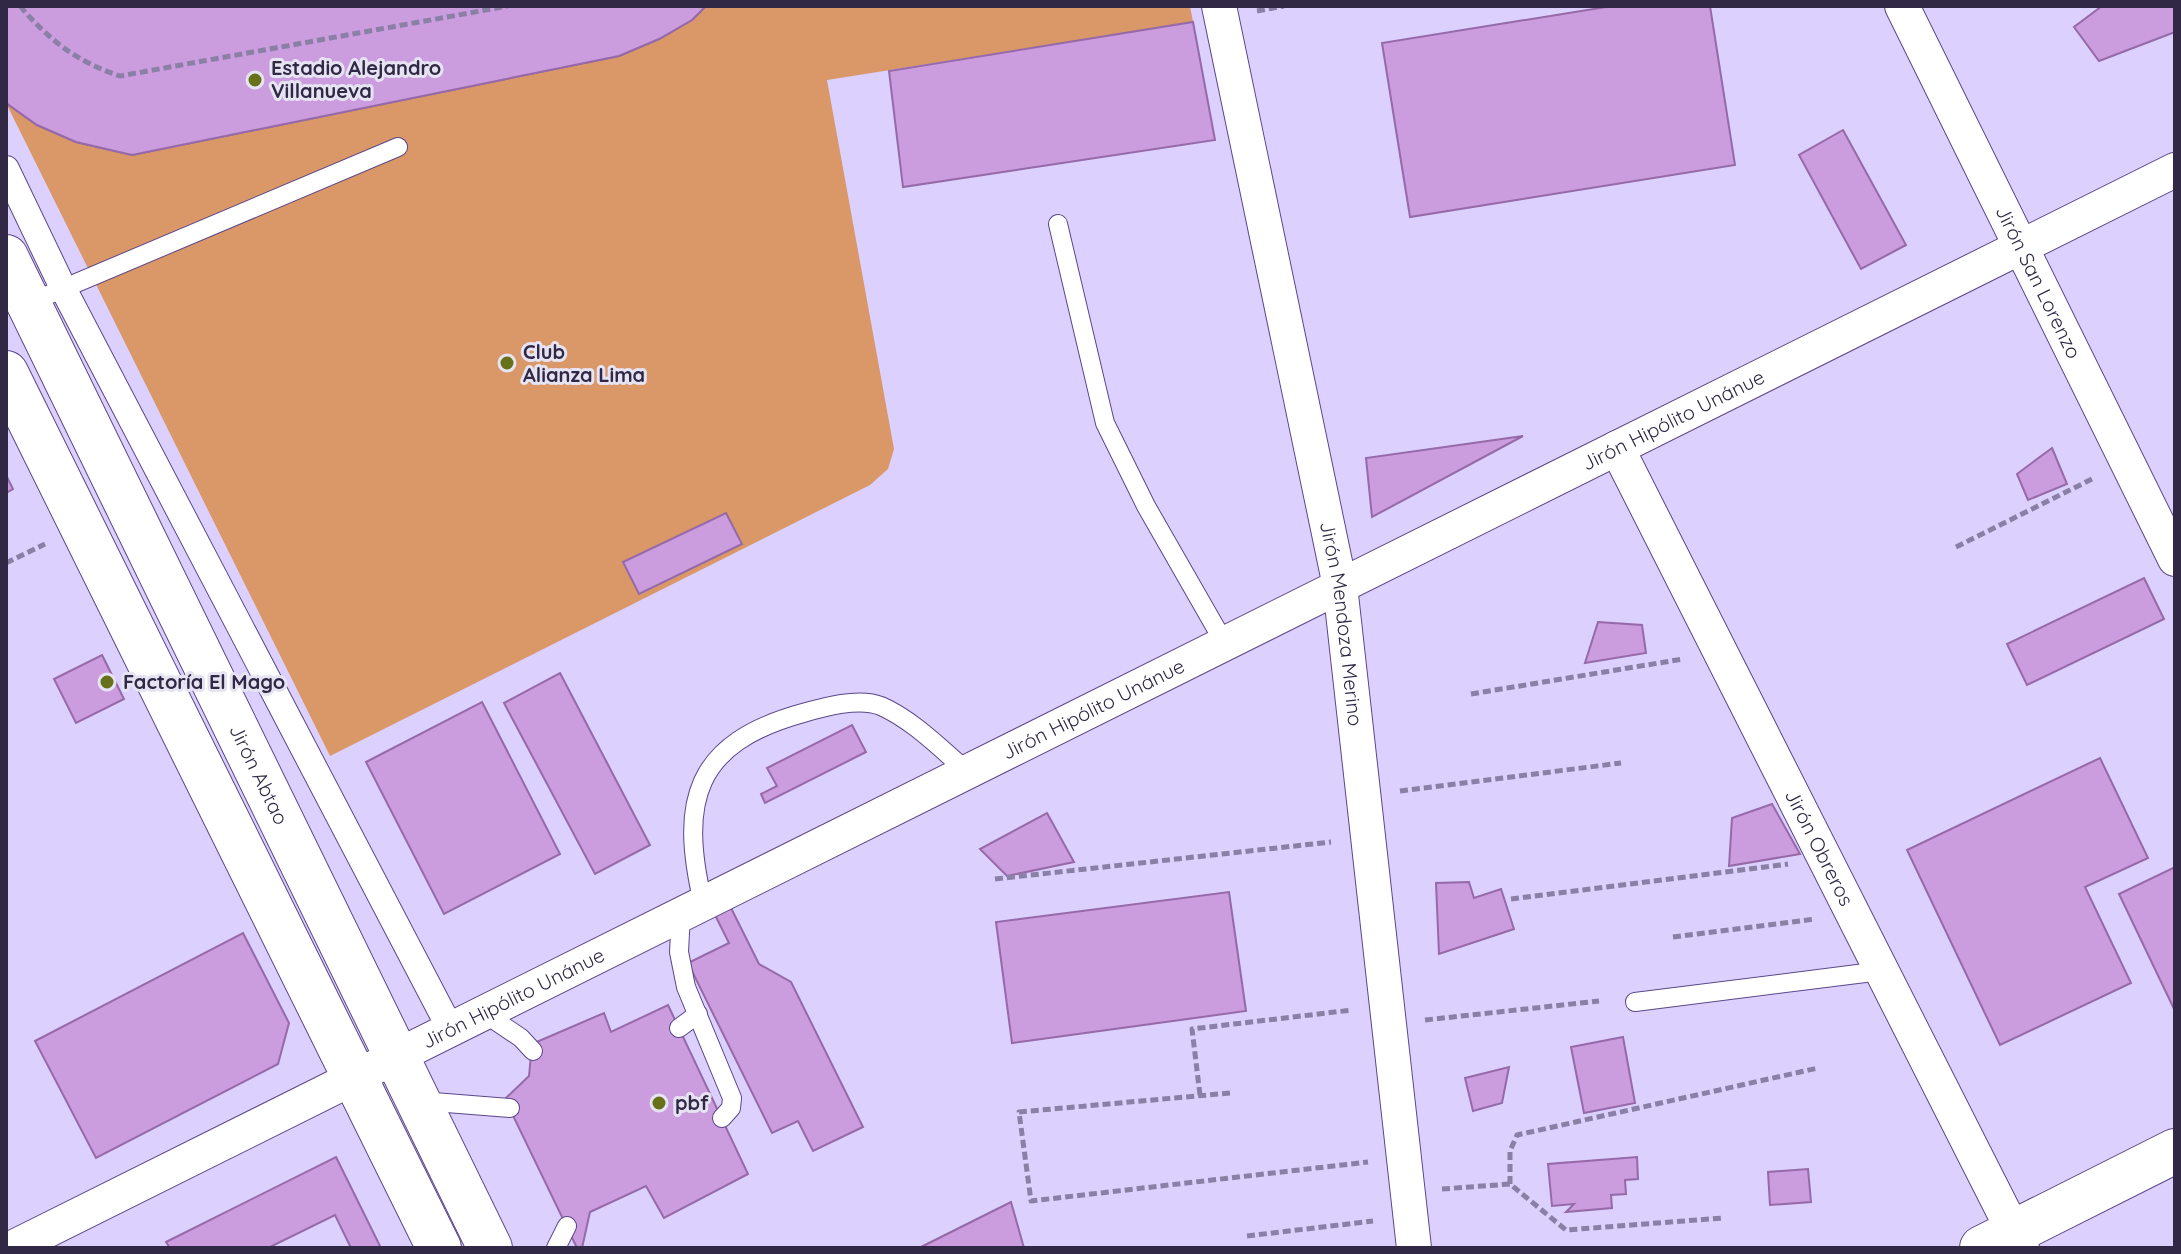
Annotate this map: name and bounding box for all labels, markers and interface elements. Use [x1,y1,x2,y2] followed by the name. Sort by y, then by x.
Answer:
[271,55,441,103] place label: Estadio Alejandro Villanueva
[246,71,264,89] marker: Estadio Alejandro Villanueva
[1991,201,2087,363] street label: Jirón San Lorenzo
[523,339,645,387] place label: Club Alianza Lima
[498,354,516,372] marker: Club Alianza Lima
[1577,364,1768,476] street label: Jirón Hipólito Unánue
[1315,519,1369,727] street label: Jirón Mendoza Merino
[997,653,1188,765] street label: Jirón Hipólito Unánue
[123,669,285,694] place label: Factoría El Mago
[98,673,116,691] marker: Factoría El Mago
[224,720,294,829] street label: Jirón Abtao
[1780,785,1860,910] street label: Jirón Obreros
[418,942,608,1054] street label: Jirón Hipólito Unánue
[675,1090,709,1115] place label: pbf
[650,1094,668,1112] marker: pbf

